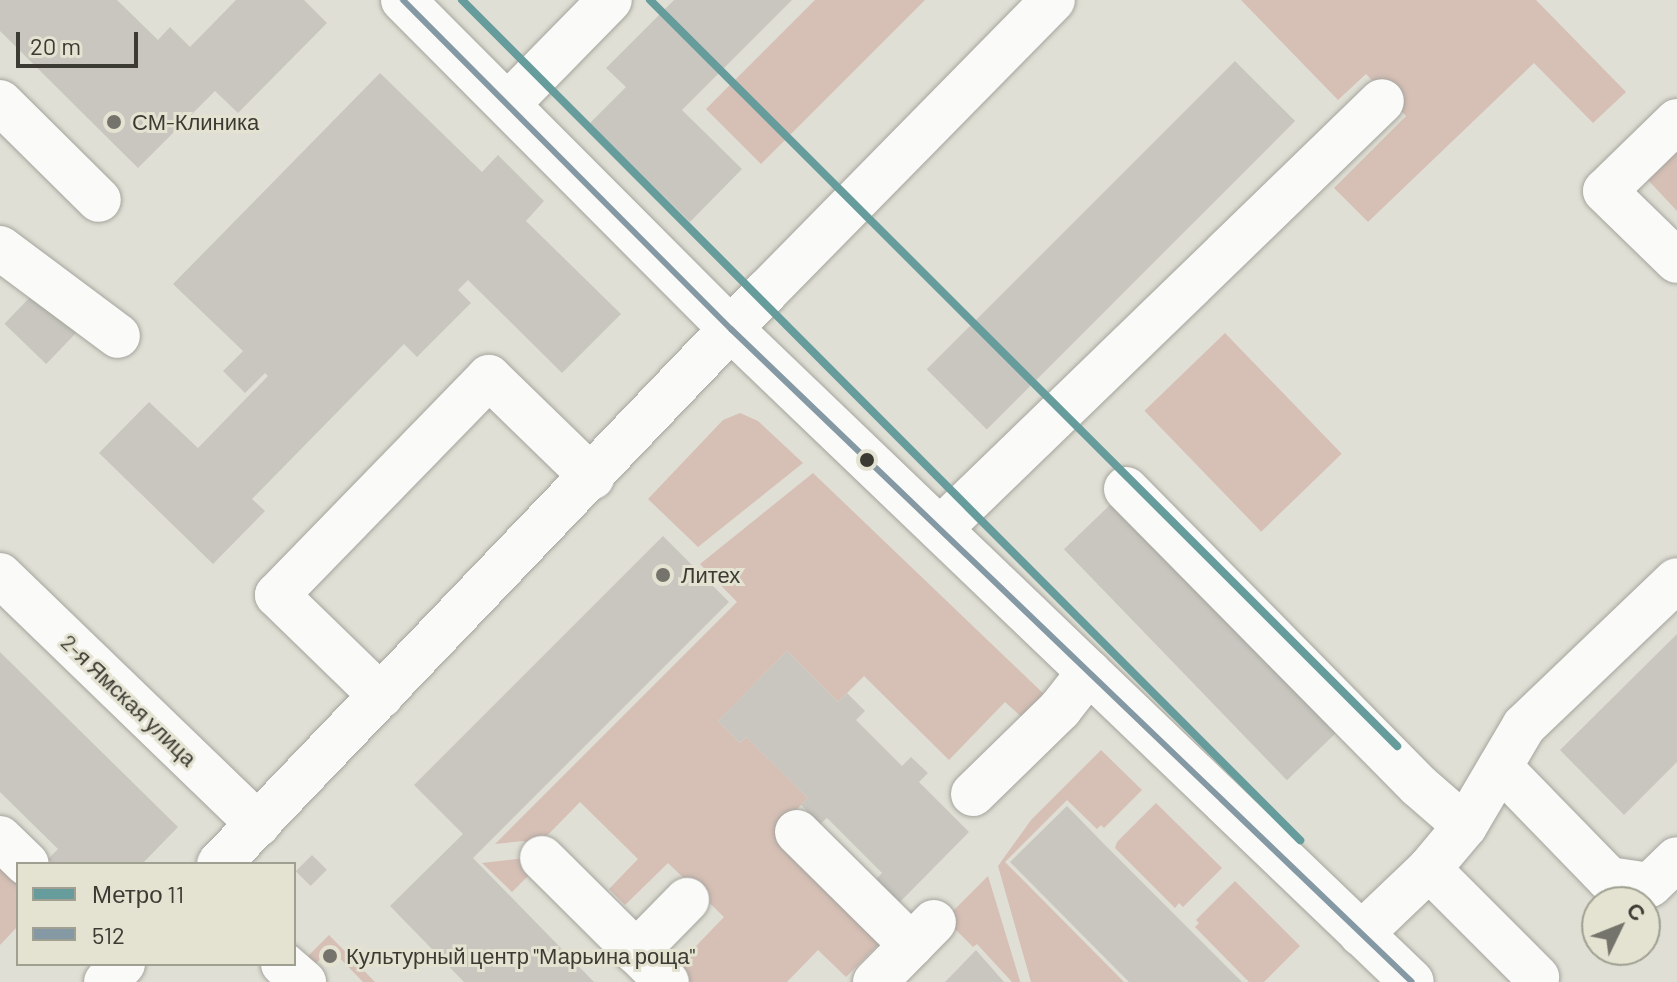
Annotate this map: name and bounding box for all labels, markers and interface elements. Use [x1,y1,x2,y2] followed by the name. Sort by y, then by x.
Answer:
[20,16,142,66] scale bar
[30,31,81,60] text: 20 m
[132,109,259,135] place label: СМ-Клиника
[103,111,125,133] marker: СМ-Клиника
[859,452,875,468] unlabelled marker
[681,562,740,588] place label: Литех
[652,564,674,586] marker: Литех
[56,629,202,771] street label: 2-я Ямская улица
[16,862,296,966] legend
[92,879,184,908] text: Метро 11
[1581,886,1661,966] north arrow
[1622,896,1652,926] text: С
[92,920,125,949] text: 512
[346,943,695,969] place label: Культурный центр "Марьина роща"
[321,947,339,965] marker: Культурный центр "Марьина роща"

